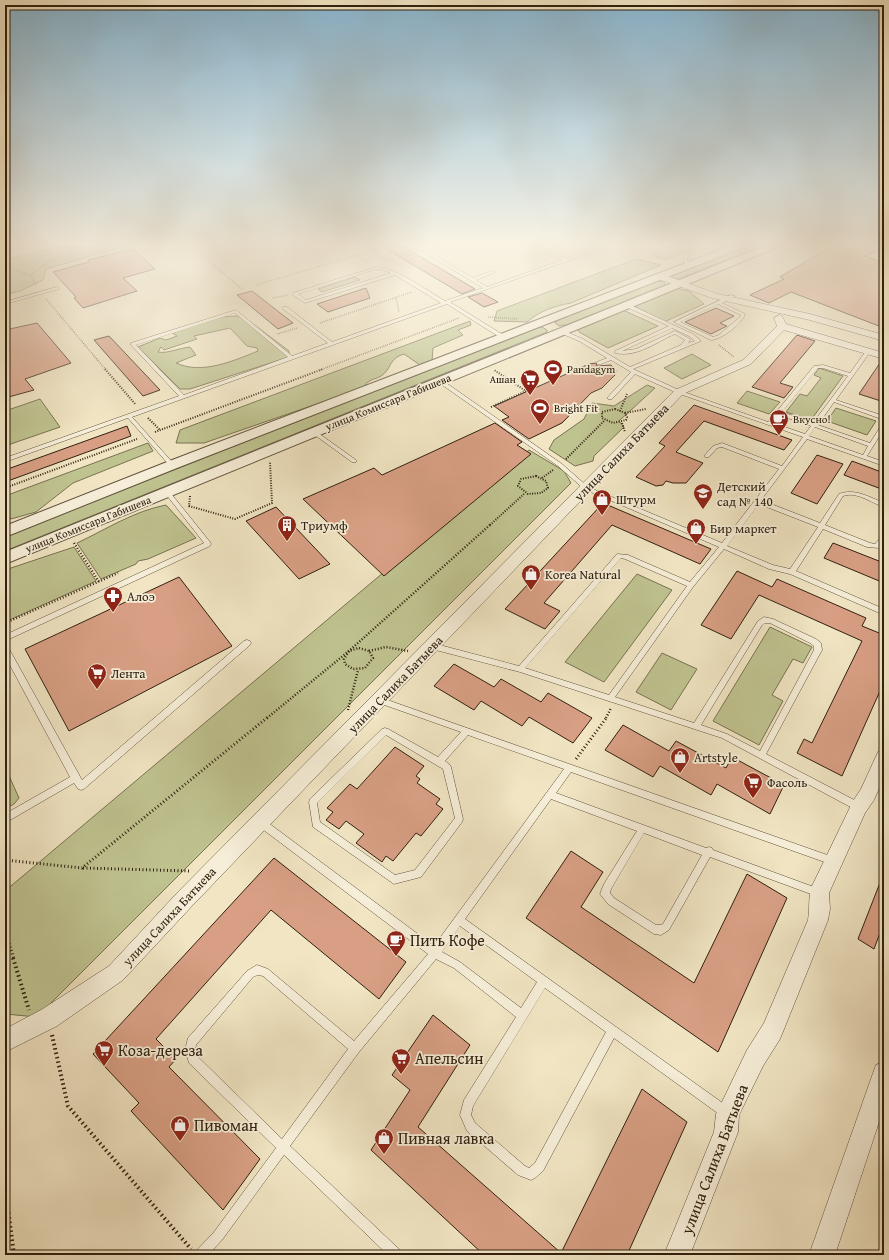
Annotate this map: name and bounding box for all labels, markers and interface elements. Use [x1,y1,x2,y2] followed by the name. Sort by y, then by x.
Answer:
[542,358,564,386] sports icon: Pandagym
[567,361,615,377] place label: Pandagym
[519,368,541,396] supermarket icon: Ашан
[322,369,454,435] street label: улица Комиссара Габишева
[489,371,517,387] place label: Ашан
[529,397,551,425] sports icon: Bright Fit
[569,399,674,506] street label: улица Салиха Батыева
[554,400,598,416] place label: Bright Fit
[768,408,790,436] cafe icon: Вкусно!
[793,411,831,427] place label: Вкусно!
[716,477,773,511] place label: Детский сад № 140
[692,482,714,510] school or university icon: Детский сад № 140
[591,488,613,516] shop icon: Штурм
[616,490,656,509] place label: Штурм
[22,491,154,557] street label: улица Комиссара Габишева
[276,514,298,542] building icon: Триумф
[301,516,348,535] place label: Триумф
[685,517,707,545] shop icon: Бир маркет
[710,519,777,538] place label: Бир маркет
[520,563,542,591] shop icon: Korea Natural
[545,565,621,584] place label: Korea Natural
[102,585,124,613] pharmacy icon: Алоэ
[127,587,155,606] place label: Алоэ
[343,631,448,738] street label: улица Салиха Батыева
[86,662,108,690] supermarket icon: Лента
[111,664,146,683] place label: Лента
[669,746,691,774] shop icon: Artstyle
[694,748,738,767] place label: Artstyle
[742,771,764,799] supermarket icon: Фасоль
[767,773,807,792] place label: Фасоль
[118,862,221,971] street label: улица Салиха Батыева
[410,928,485,952] place label: Пить Кофе
[385,929,407,957] cafe icon: Пить Кофе
[118,1038,203,1062] place label: Коза-дереза
[93,1039,115,1067] supermarket icon: Коза-дереза
[415,1046,483,1070] place label: Апельсин
[390,1047,412,1075] supermarket icon: Апельсин
[674,1080,754,1239] street label: улица Салиха Батыева
[194,1113,258,1137] place label: Пивоман
[169,1114,191,1142] shop icon: Пивоман
[398,1126,495,1150] place label: Пивная лавка
[373,1127,395,1155] shop icon: Пивная лавка

